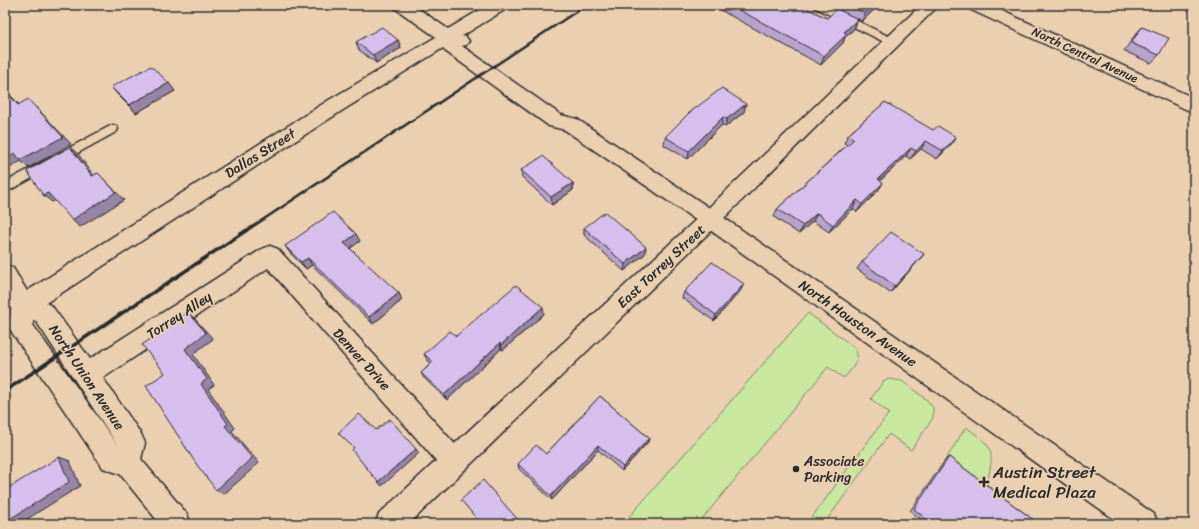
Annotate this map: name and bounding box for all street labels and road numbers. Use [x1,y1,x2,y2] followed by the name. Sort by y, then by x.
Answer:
[1028,21,1142,89] street label: North Central Avenue
[220,121,302,185] street label: Dallas Street
[611,218,712,315] street label: East Torrey Street
[793,273,922,374] street label: North Houston Avenue
[141,284,218,346] street label: Torrey Alley
[42,319,131,435] street label: North Union Avenue
[326,322,397,397] street label: Denver Drive

